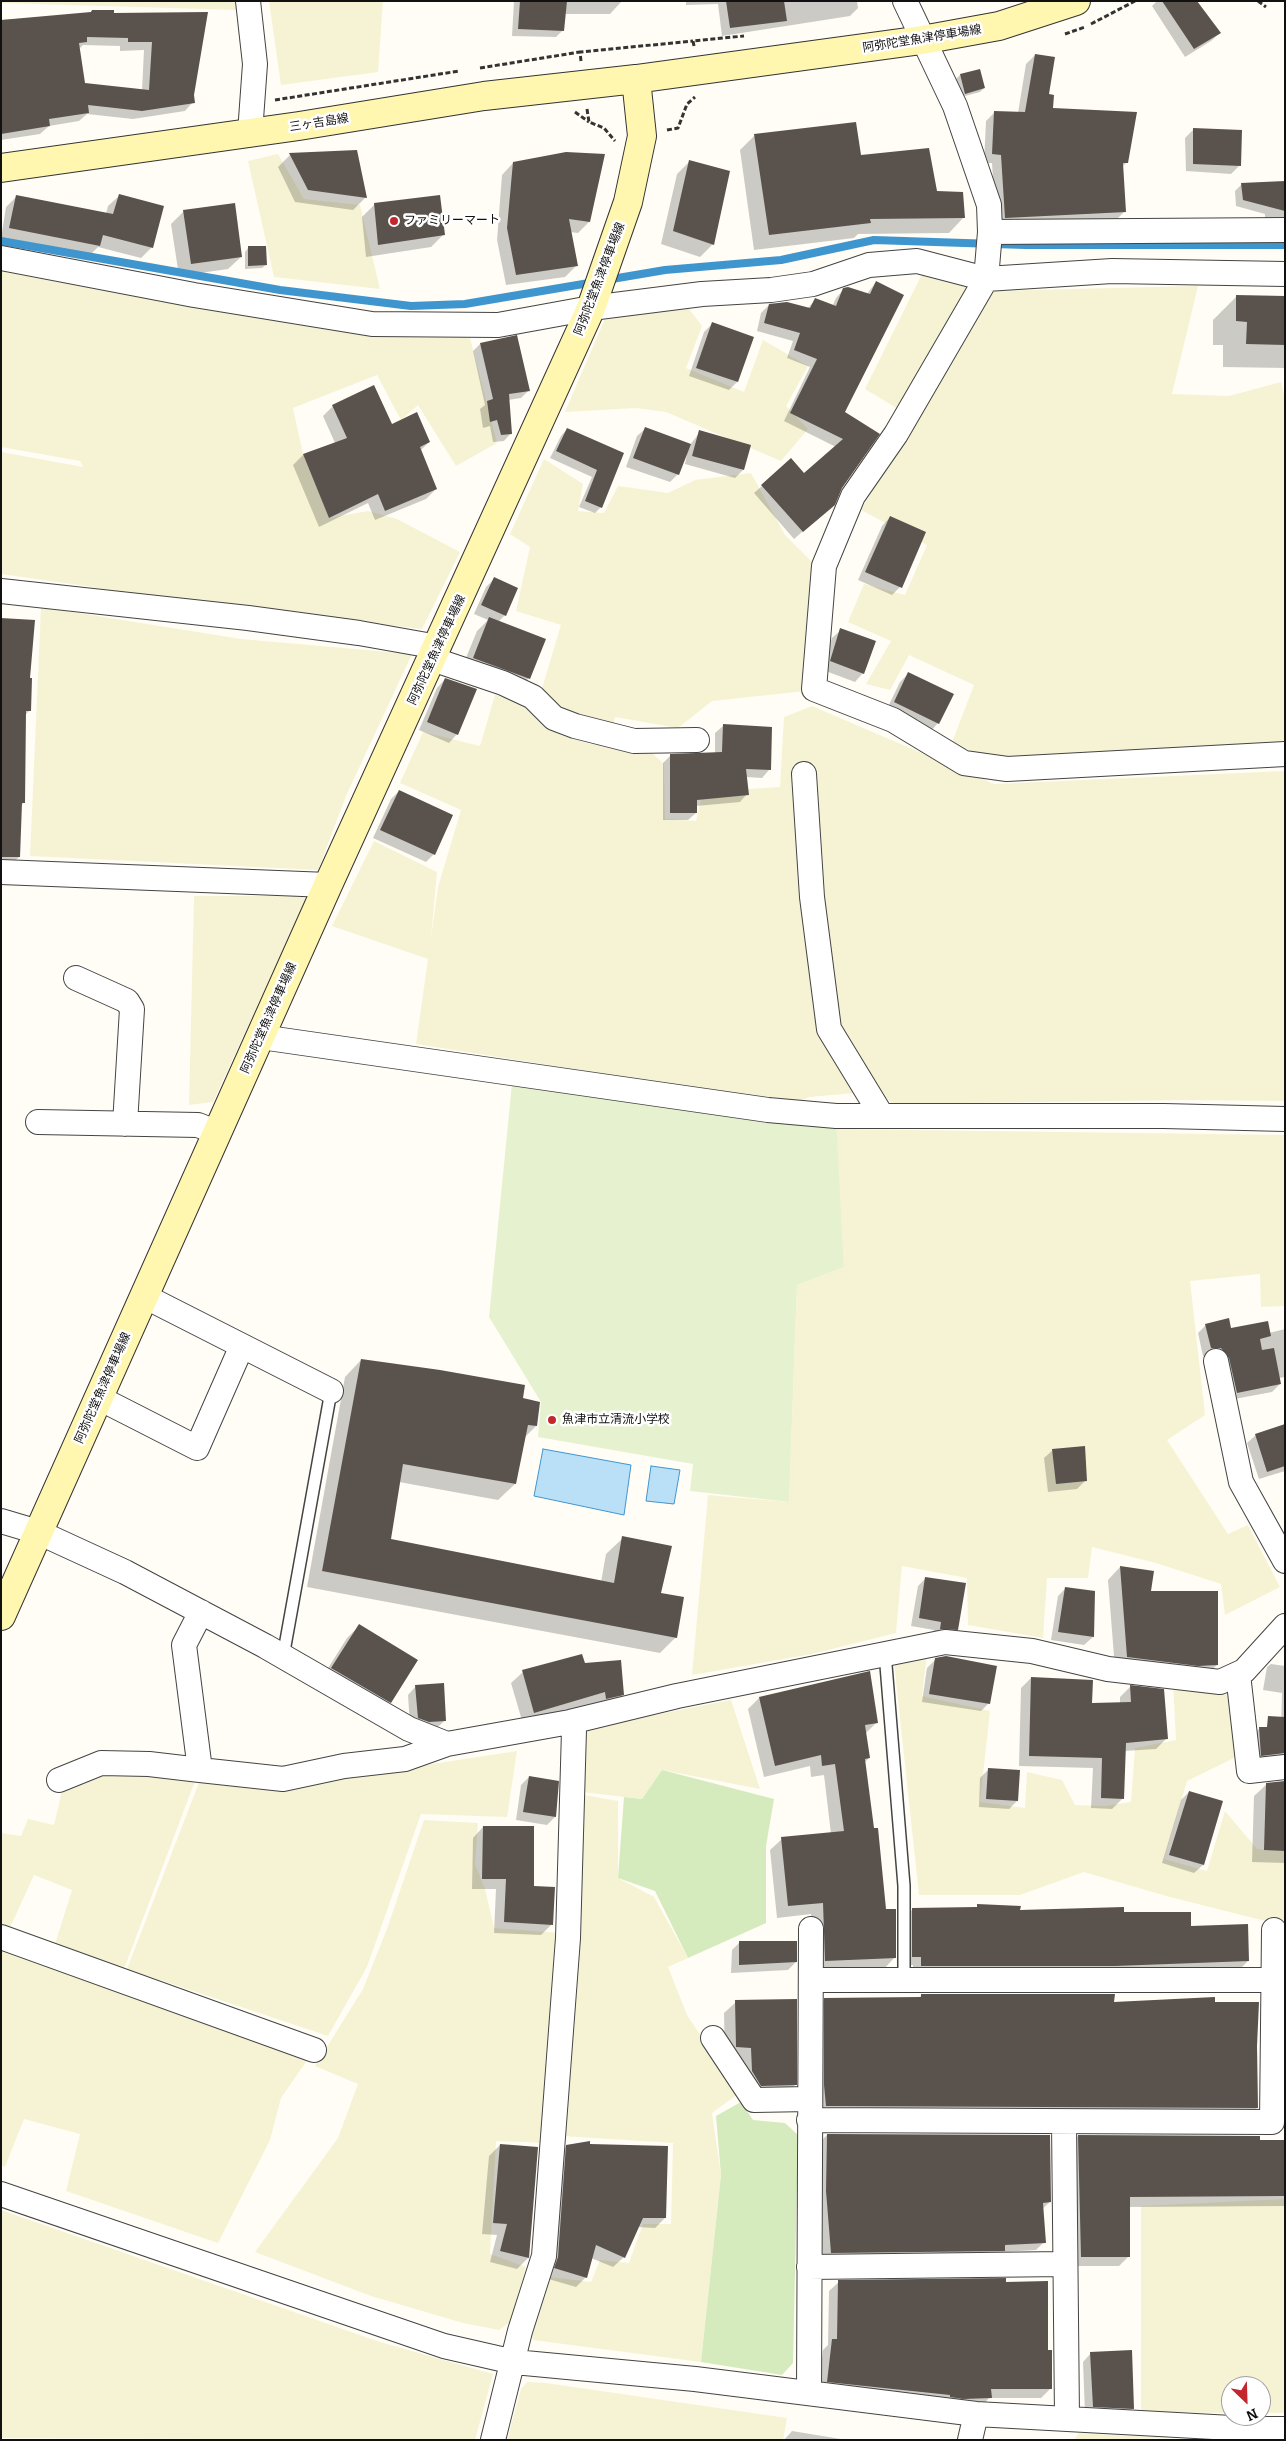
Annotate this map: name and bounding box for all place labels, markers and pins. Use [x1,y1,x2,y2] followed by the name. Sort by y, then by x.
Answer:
[404,214,500,228] place label: ファミリーマート
[388,215,400,227] marker: ファミリーマート
[562,1413,670,1427] place label: 魚津市立清流小学校
[546,1414,558,1426] marker: 魚津市立清流小学校

